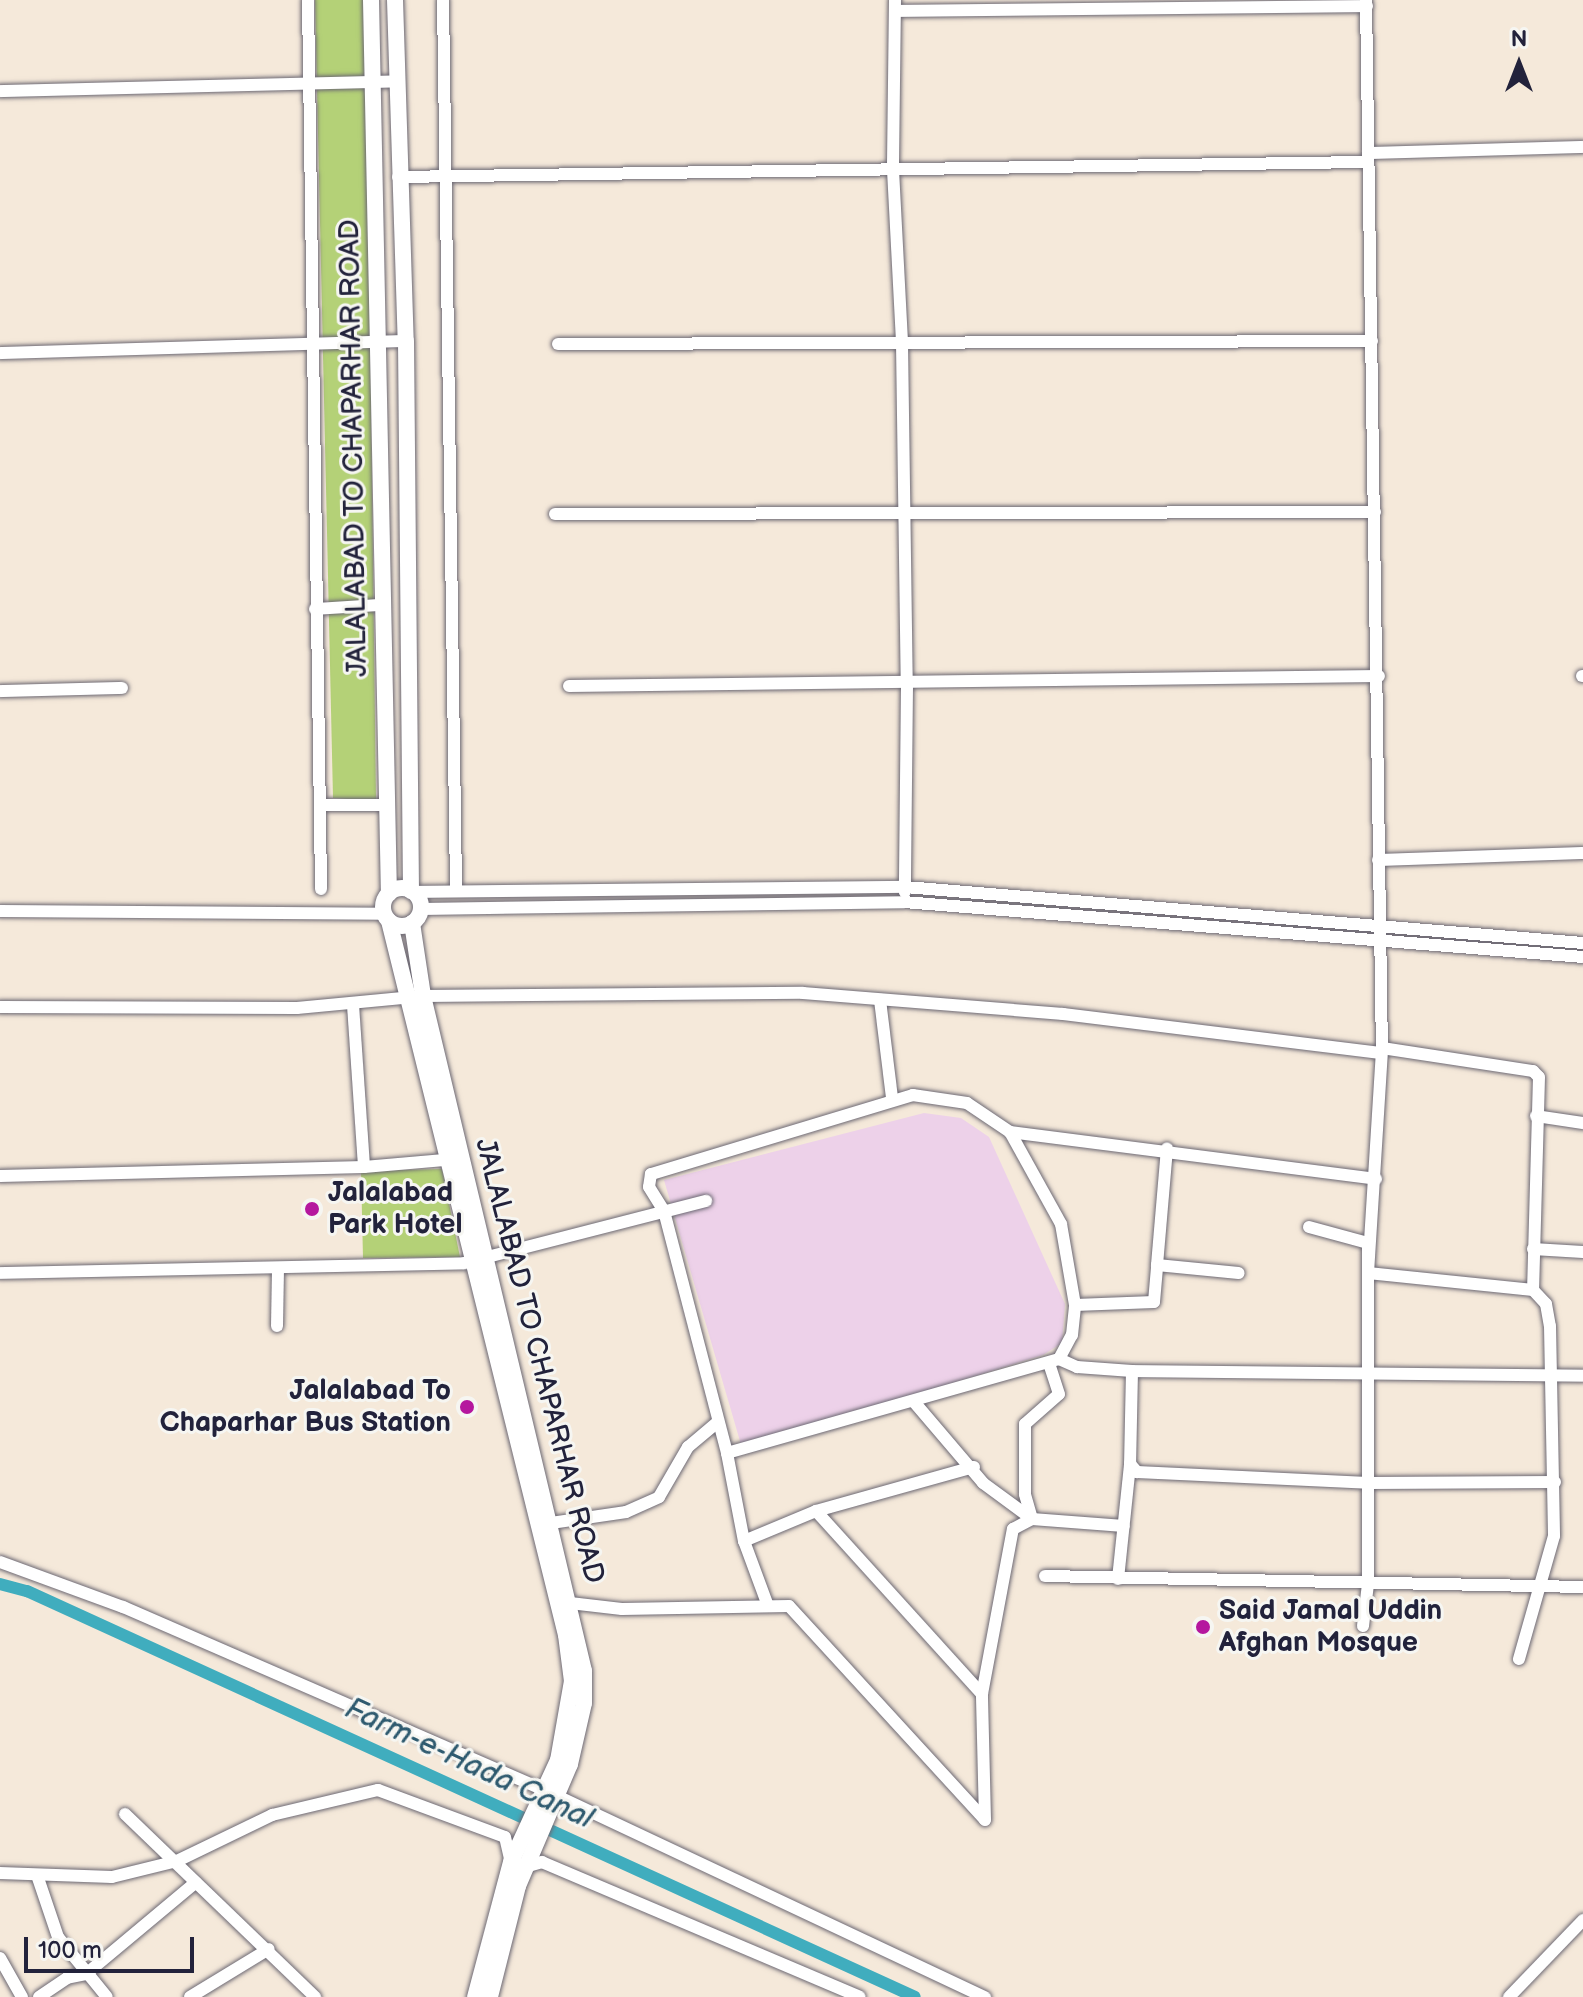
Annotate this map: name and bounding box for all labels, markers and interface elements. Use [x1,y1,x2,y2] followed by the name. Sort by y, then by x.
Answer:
[1479,24,1559,104] north arrow
[1511,26,1527,53] text: N
[333,219,375,677] street label: JALALABAD TO CHAPARHAR ROAD
[467,1135,611,1587] street label: JALALABAD TO CHAPARHAR ROAD
[328,1176,462,1242] place label: Jalalabad Park Hotel
[303,1200,321,1218] marker: Jalalabad Park Hotel
[160,1374,451,1440] place label: Jalalabad To Chaparhar Bus Station
[458,1398,476,1416] marker: Jalalabad To Chaparhar Bus Station
[1219,1594,1442,1660] place label: Said Jamal Uddin Afghan Mosque
[1194,1618,1212,1636] marker: Said Jamal Uddin Afghan Mosque
[339,1691,599,1837] water label: Farm-e-Hada Canal
[28,1921,198,1971] scale bar
[38,1936,102,1965] text: 100 m

